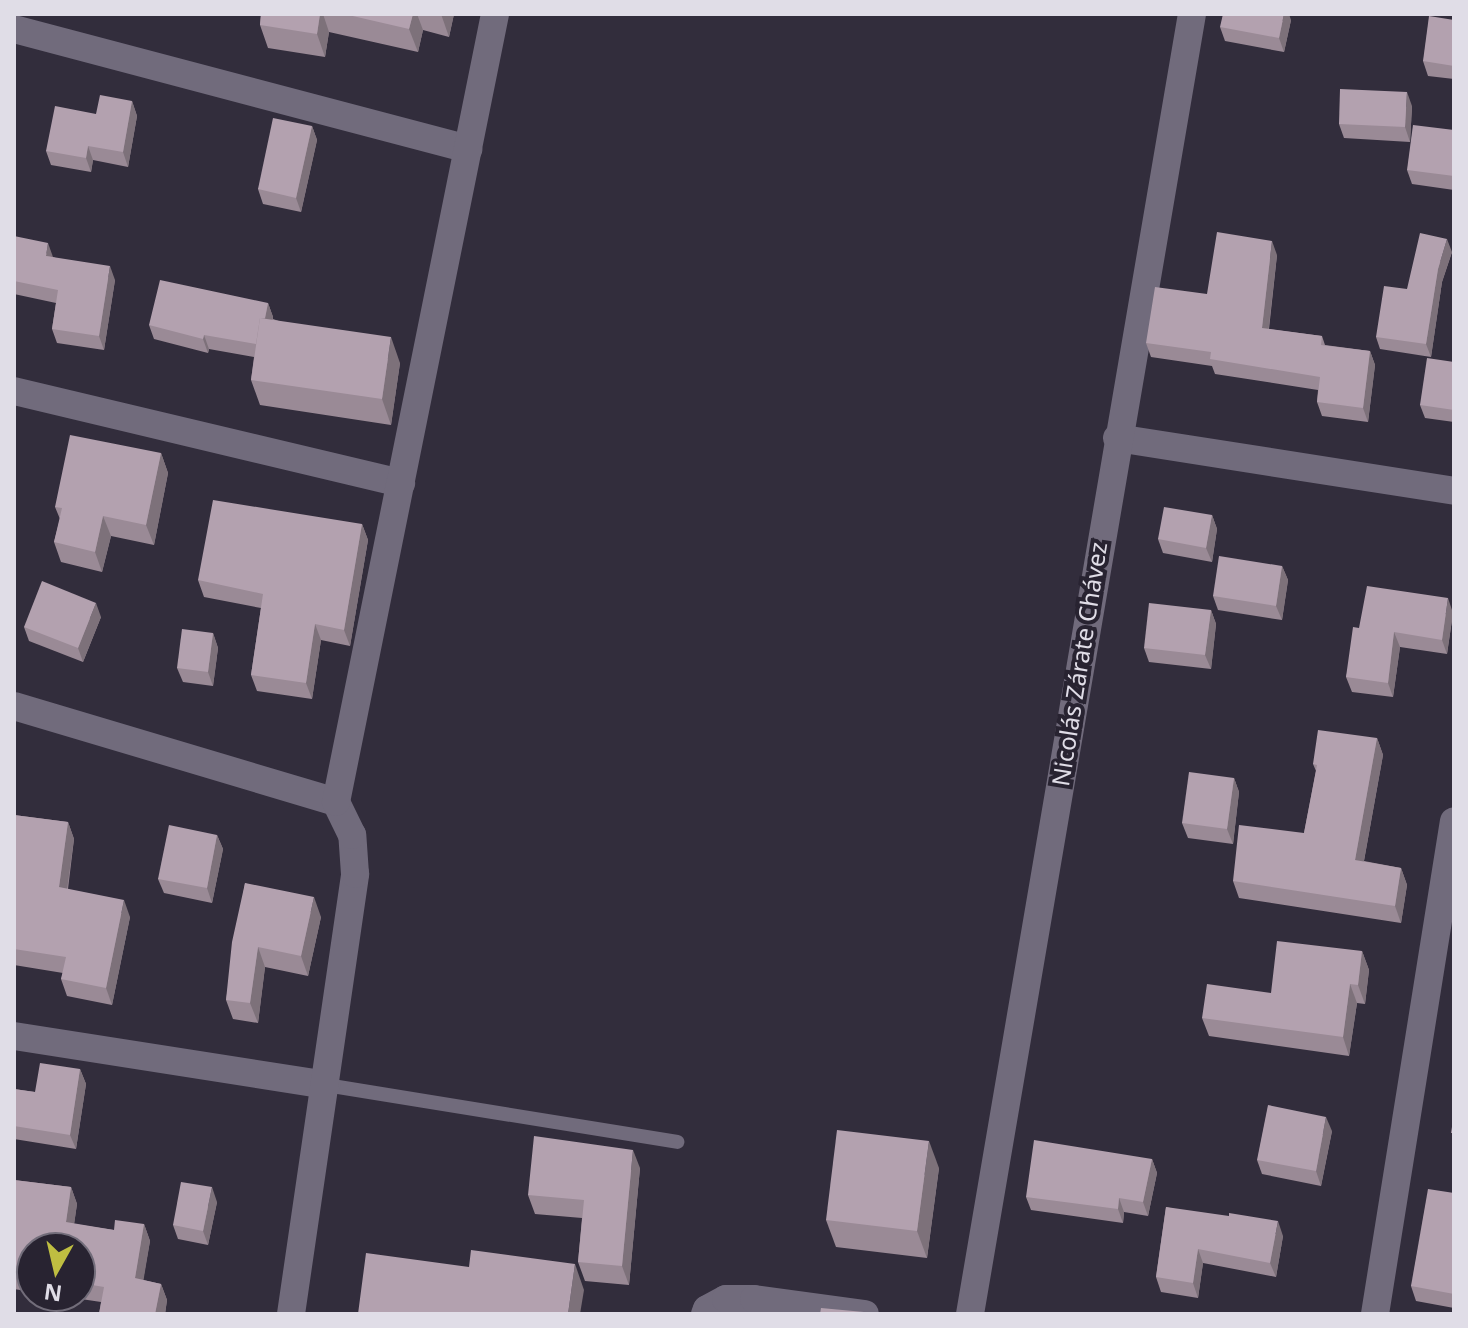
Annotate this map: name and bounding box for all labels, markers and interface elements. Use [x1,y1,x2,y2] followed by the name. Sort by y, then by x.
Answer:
[1045,540,1113,788] street label: Nicolás Zárate Chávez
[16,1232,96,1312] north arrow
[42,1278,64,1310] text: N

